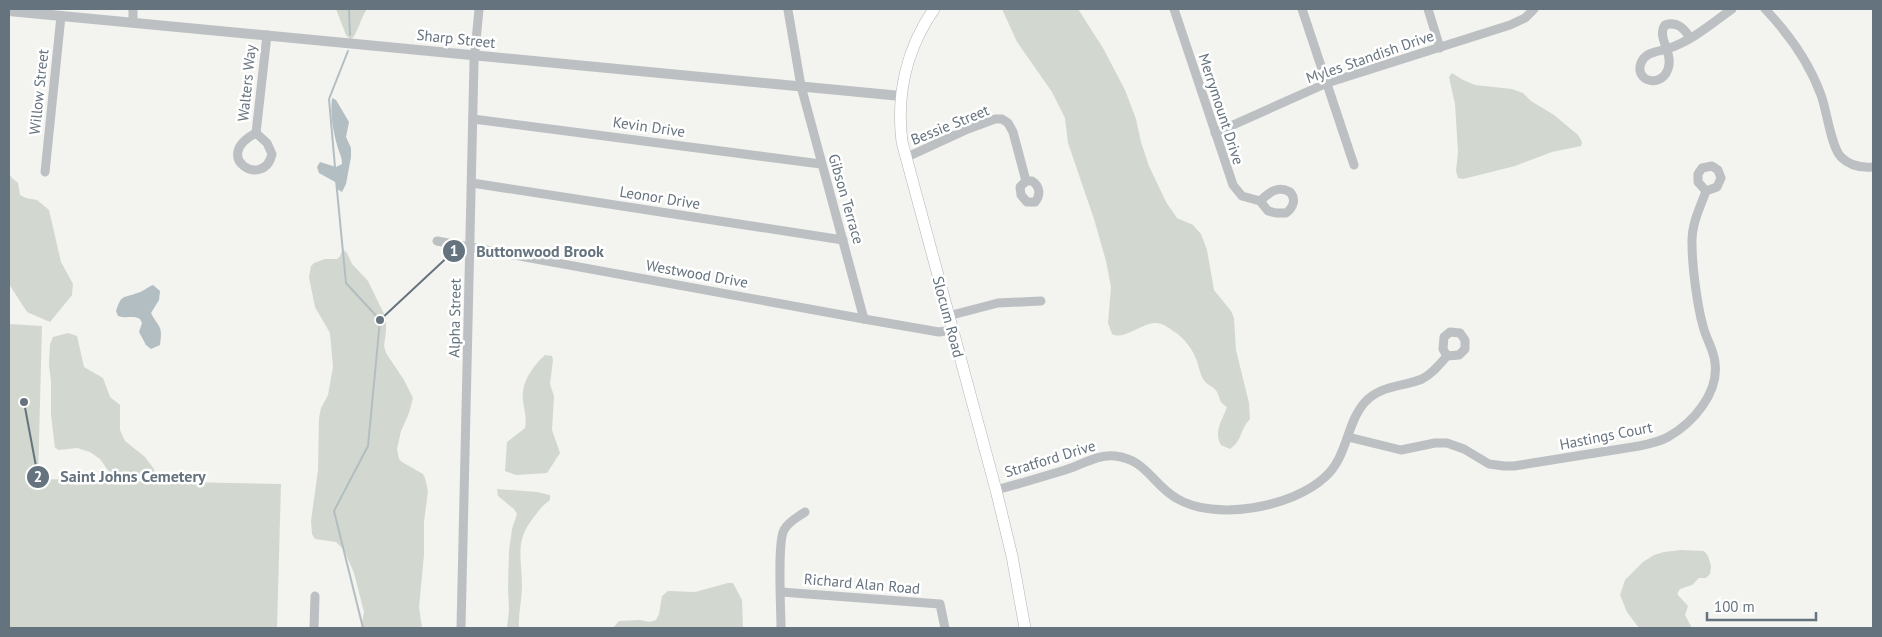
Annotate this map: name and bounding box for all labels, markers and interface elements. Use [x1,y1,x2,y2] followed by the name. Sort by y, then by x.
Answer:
[416,25,496,52] street label: Sharp Street
[1303,26,1436,87] street label: Myles Standish Drive
[233,43,260,123] street label: Walters Way
[25,48,52,136] street label: Willow Street
[1195,51,1248,167] street label: Merrymount Drive
[908,100,992,149] street label: Bessie Street
[612,112,686,141] street label: Kevin Drive
[825,151,868,246] street label: Gibson Terrace
[618,182,702,213] street label: Leonor Drive
[441,236,614,267] callout: Buttonwood Brook
[450,241,458,260] text: 1
[476,241,604,261] text: Buttonwood Brook
[644,255,750,292] street label: Westwood Drive
[929,274,968,360] street label: Slocum Road
[444,278,465,358] street label: Alpha Street
[1558,417,1654,454] street label: Hastings Court
[1002,436,1098,481] street label: Stratford Drive
[25,461,216,492] callout: Saint Johns Cemetery
[60,466,206,486] text: Saint Johns Cemetery
[34,467,42,486] text: 2
[803,569,921,598] street label: Richard Alan Road
[1707,590,1816,622] scale bar
[1714,597,1755,616] text: 100 m

